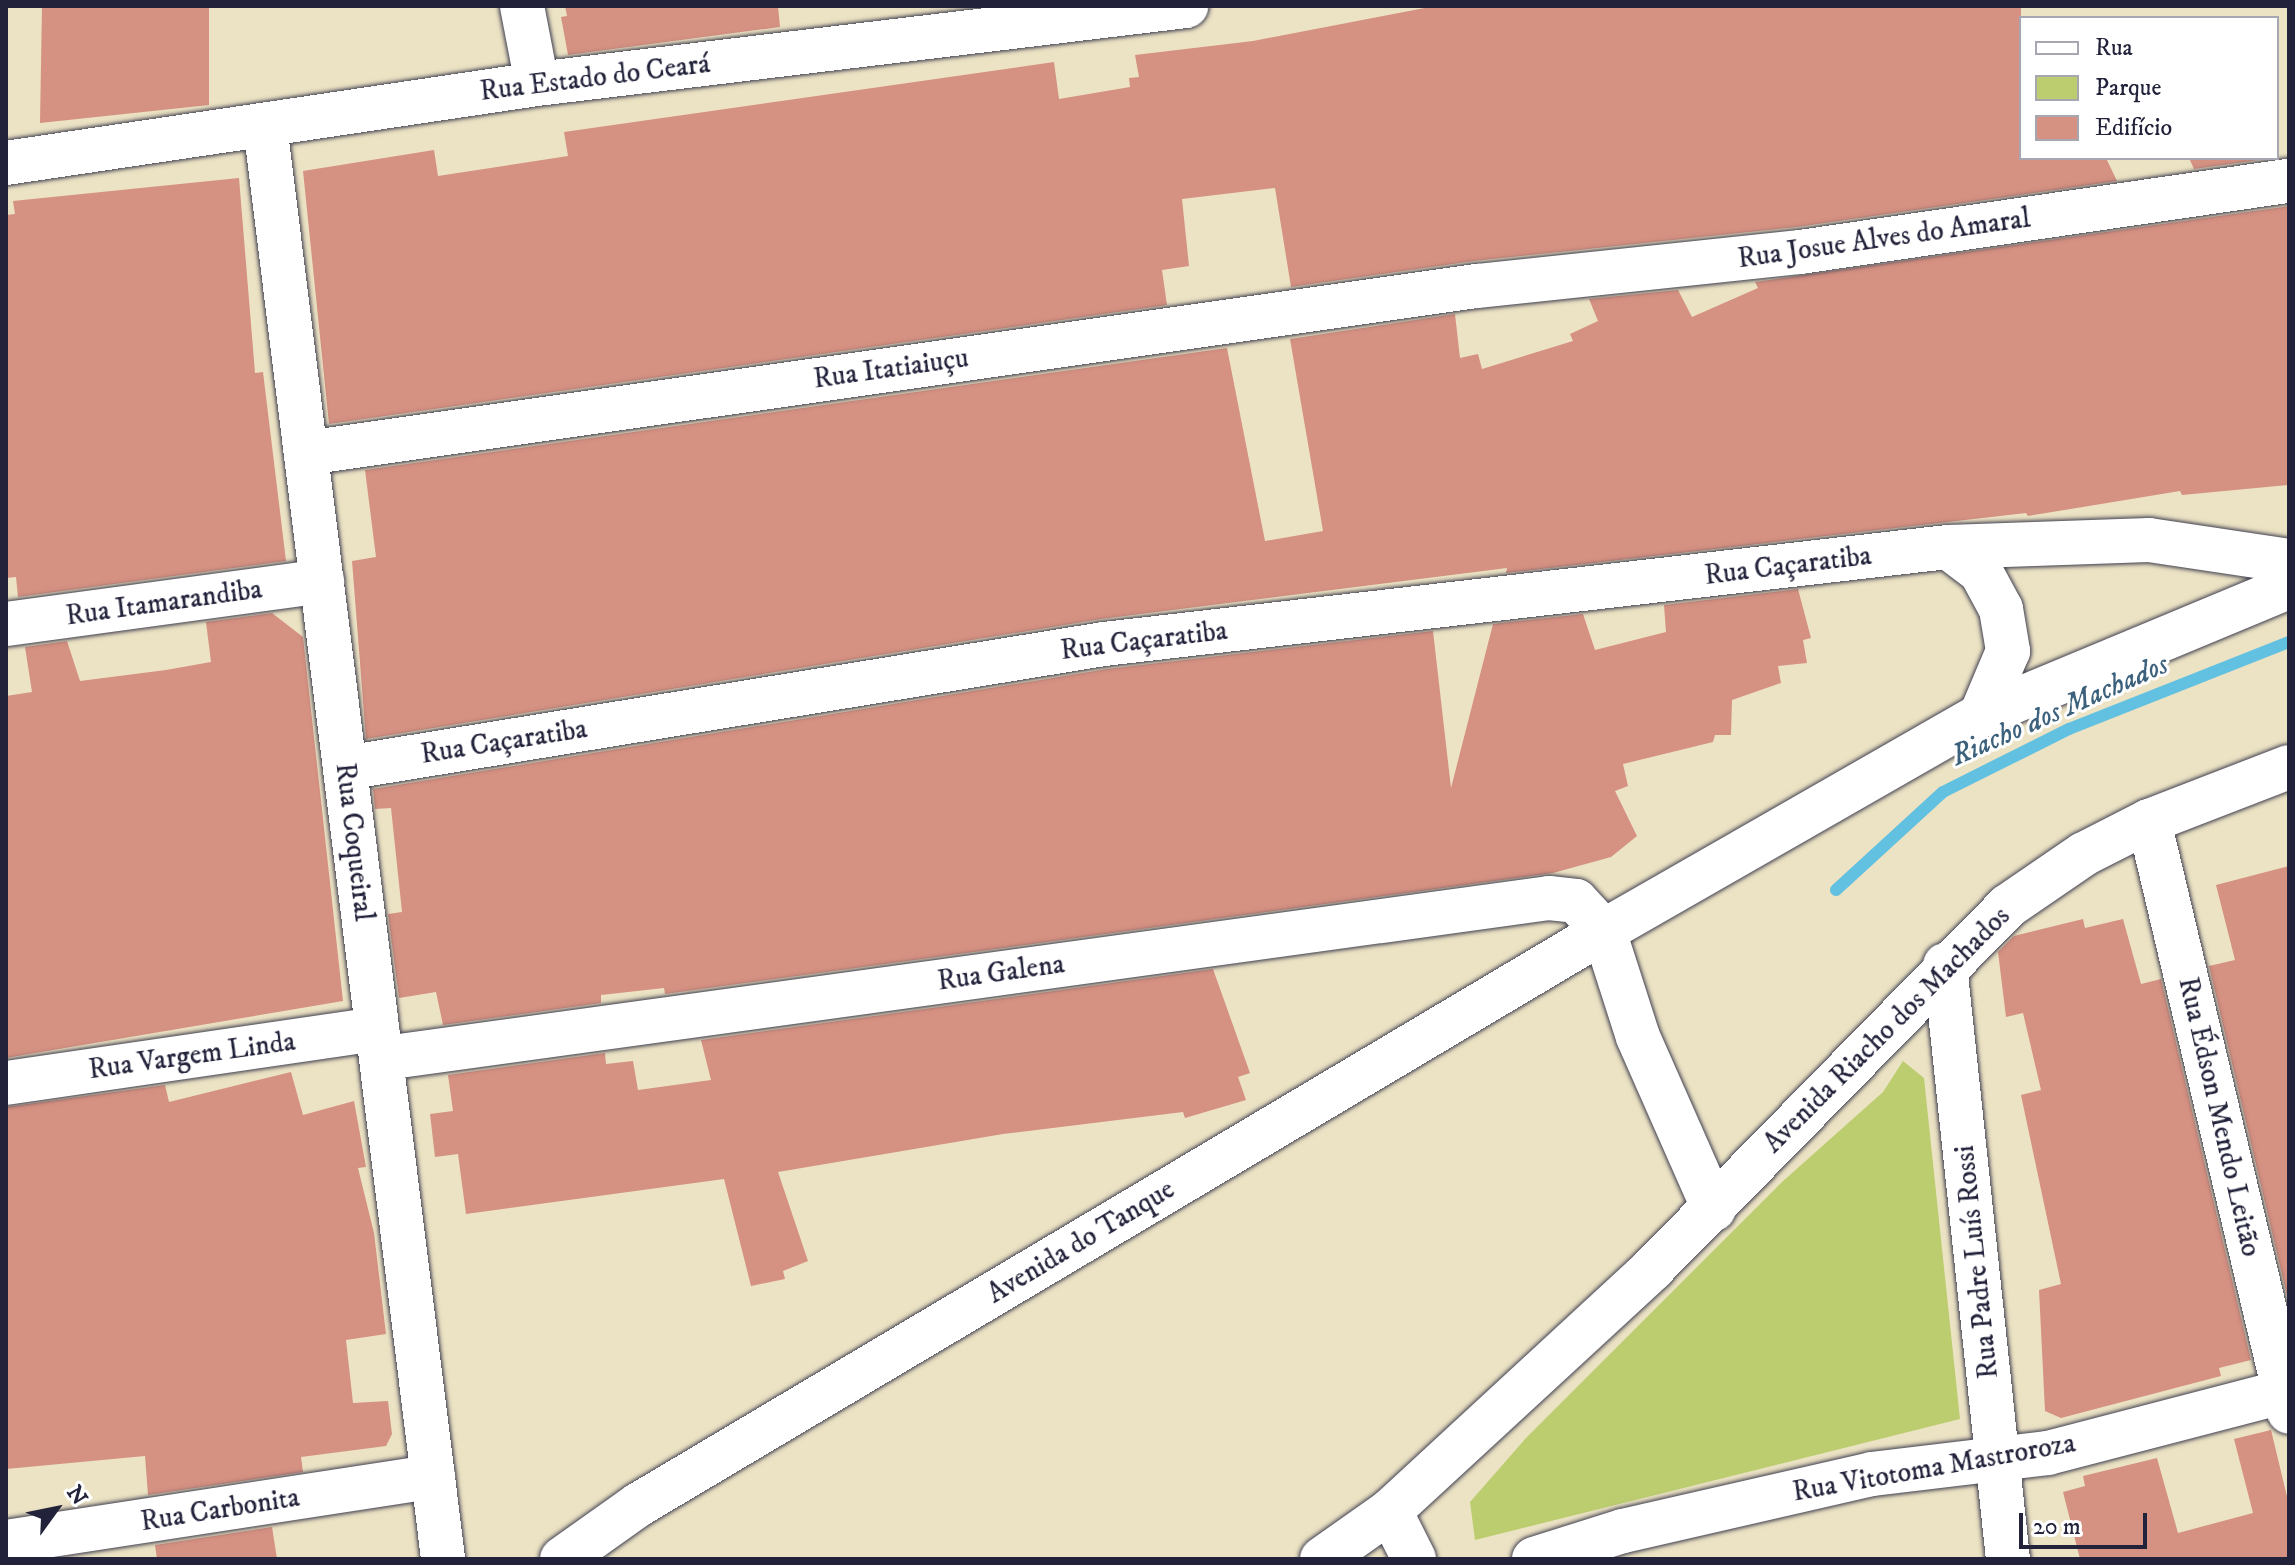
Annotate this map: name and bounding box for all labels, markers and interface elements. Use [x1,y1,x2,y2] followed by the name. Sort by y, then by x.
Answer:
[2019,16,2279,160] legend
[2095,33,2133,63] text: Rua
[478,47,712,109] street label: Rua Estado do Ceará
[2095,73,2161,103] text: Parque
[2095,113,2172,143] text: Edifício
[1736,202,2032,276] street label: Rua Josue Alves do Amaral
[811,341,971,397] street label: Rua Itatiaiuçu
[1703,539,1873,593] street label: Rua Caçaratiba
[64,573,264,633] street label: Rua Itamarandiba
[1059,614,1229,668] street label: Rua Caçaratiba
[1946,647,2174,775] water label: Riacho dos Machados
[418,712,590,772] street label: Rua Caçaratiba
[328,761,380,923] street label: Rua Coqueiral
[1757,900,2017,1160] street label: Avenida Riacho dos Machados
[935,947,1067,999] street label: Rua Galena
[2170,974,2268,1260] street label: Rua Édson Mendo Leitão
[86,1025,298,1087] street label: Rua Vargem Linda
[1948,1144,2006,1380] street label: Rua Padre Luís Rossi
[981,1173,1181,1311] street label: Avenida do Tanque
[1790,1427,2078,1509] street label: Rua Vitotoma Mastroroza
[16,1469,96,1549] north arrow
[60,1481,93,1511] text: N
[138,1481,302,1539] street label: Rua Carbonita
[2023,1497,2151,1547] scale bar
[2033,1512,2081,1542] text: 20 m

